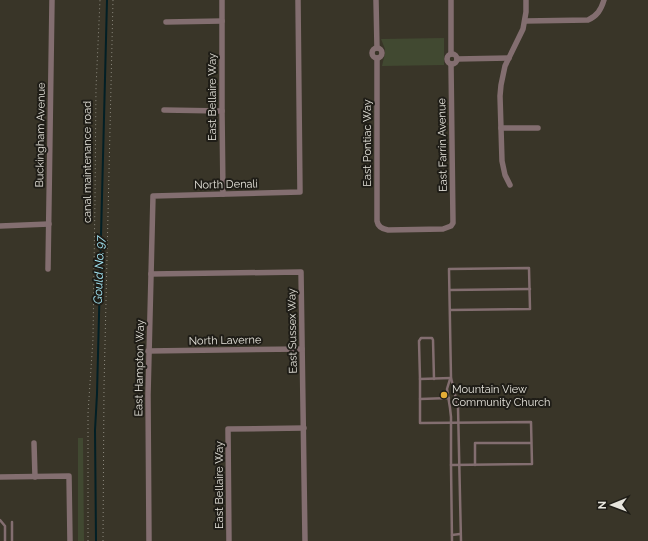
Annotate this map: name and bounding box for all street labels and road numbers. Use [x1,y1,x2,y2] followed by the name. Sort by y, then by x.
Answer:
[206,53,219,141] street label: East Bellaire Way
[33,82,48,188] street label: Buckingham Avenue
[435,97,450,192] street label: East Farrin Avenue
[361,99,374,187] street label: East Pontiac Way
[81,101,94,223] street label: canal maintenance road
[194,177,258,192] street label: North Denali
[285,288,300,374] street label: East Sussex Way
[132,319,147,417] street label: East Hampton Way
[189,333,262,348] street label: North Laverne
[213,441,226,529] street label: East Bellaire Way

